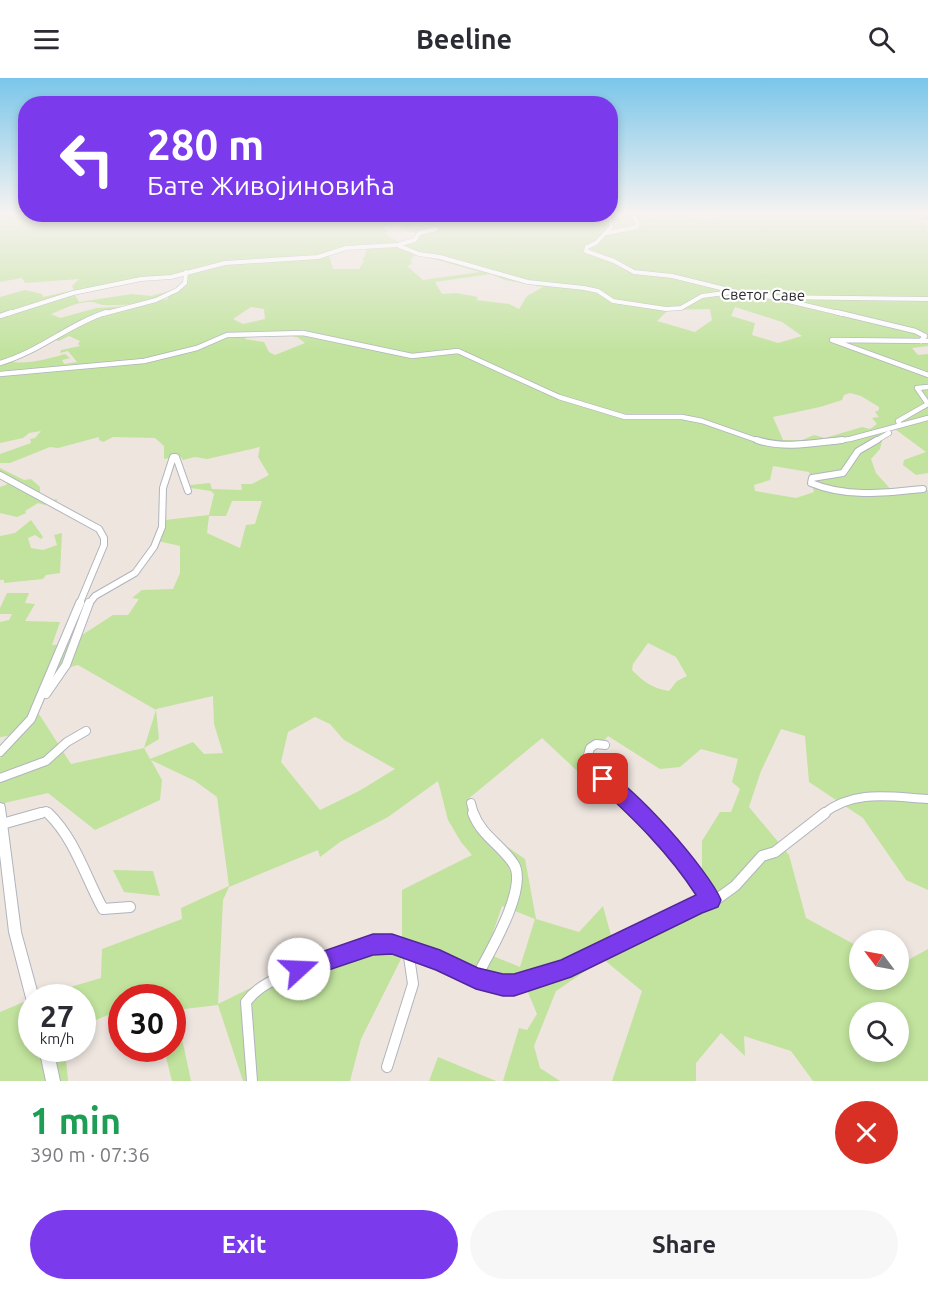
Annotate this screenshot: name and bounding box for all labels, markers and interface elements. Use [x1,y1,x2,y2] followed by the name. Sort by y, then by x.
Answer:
[30,23,63,56] icon: menu
[865,23,898,56] icon: search
[416,24,512,54] text: Beeline
[48,120,126,198] icon: left
[147,121,264,168] text: 280 m
[147,170,395,200] text: Бате Живојиновића
[721,285,805,304] street label: Светог Саве
[577,753,628,804] pin
[586,762,619,795] icon: arrive
[849,930,909,990] north arrow
[849,930,909,1062] map controls
[267,937,331,1001] position arrow
[108,984,186,1062] speed limit sign: 30
[40,999,74,1033] text: 27
[849,1002,909,1062] button: search
[40,1030,74,1047] text: km/h
[30,1100,121,1141] text: 1 min
[835,1101,898,1164] button: close
[30,1143,150,1166] text: 390 m · 07:36
[30,1210,458,1279] button: Exit
[470,1210,898,1279] button: Share

